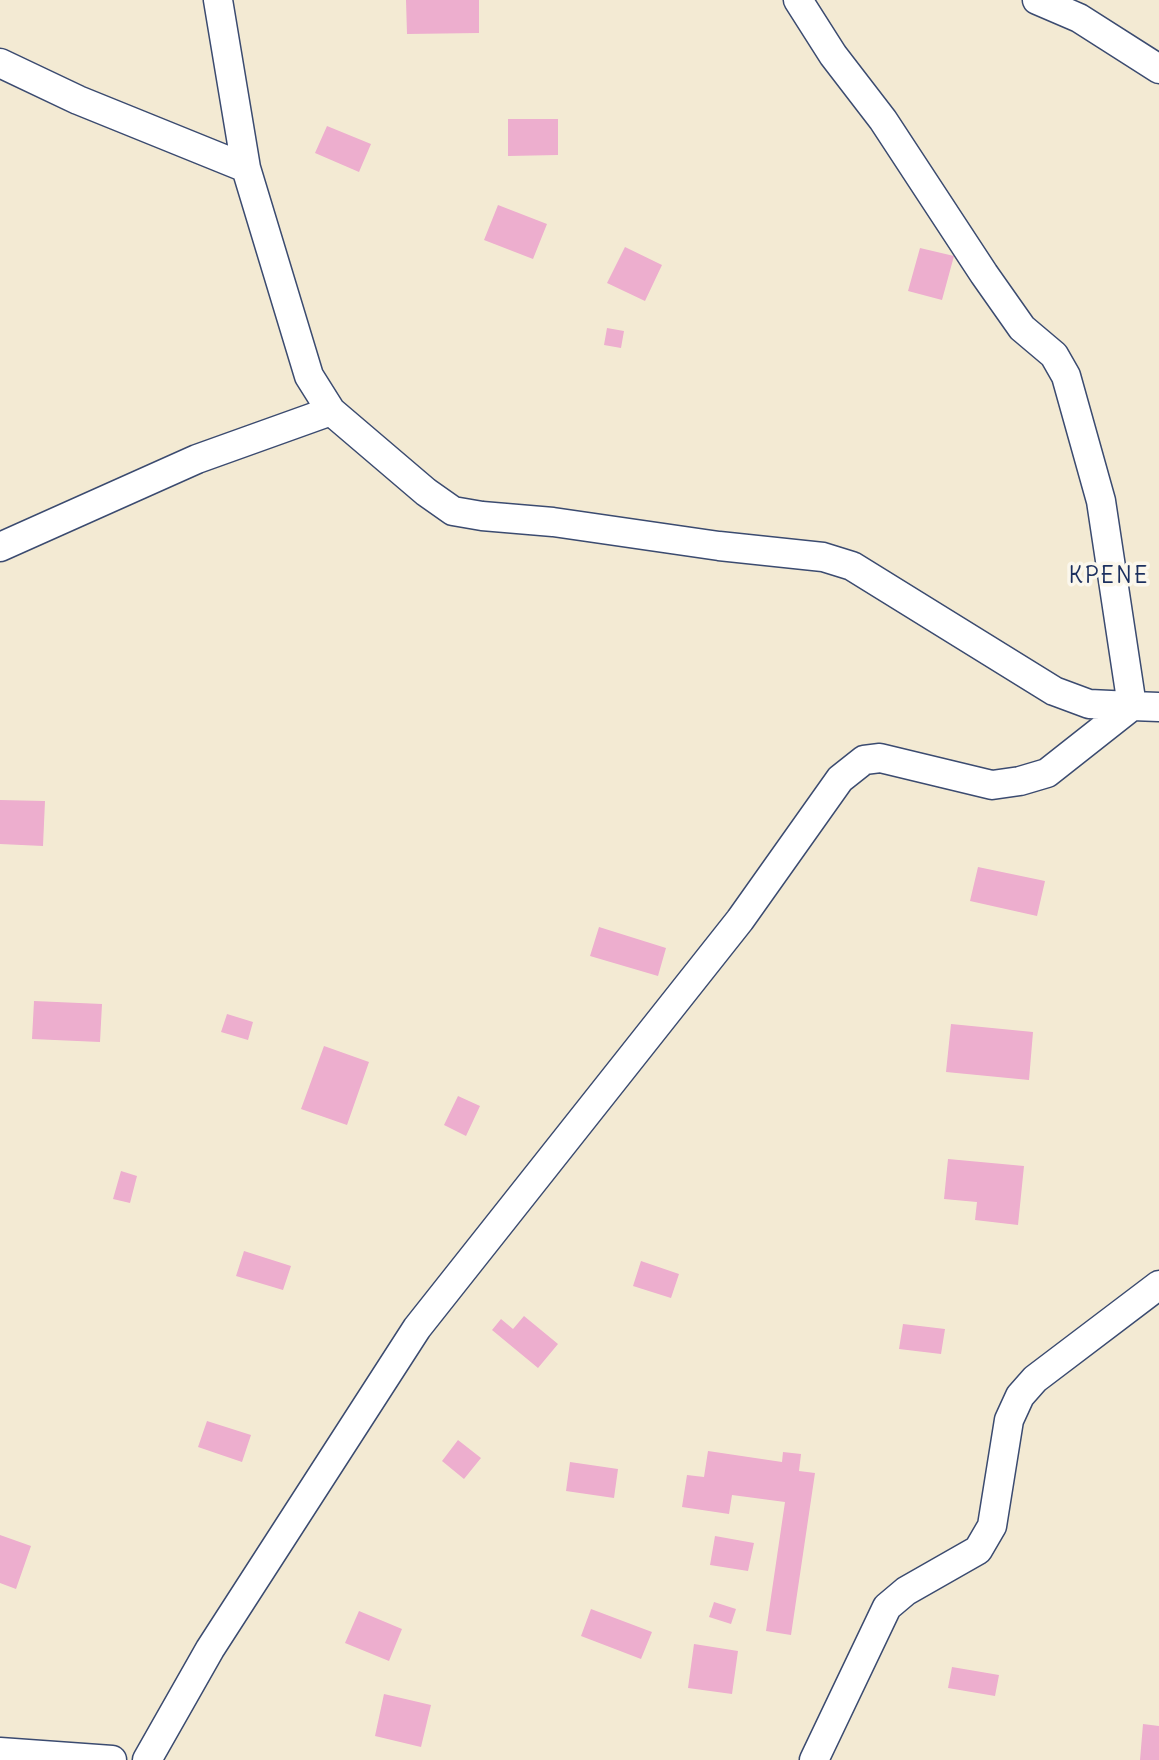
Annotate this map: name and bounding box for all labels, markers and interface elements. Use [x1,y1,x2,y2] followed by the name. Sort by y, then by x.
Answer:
[1069,562,1149,590] district label: KPENE

